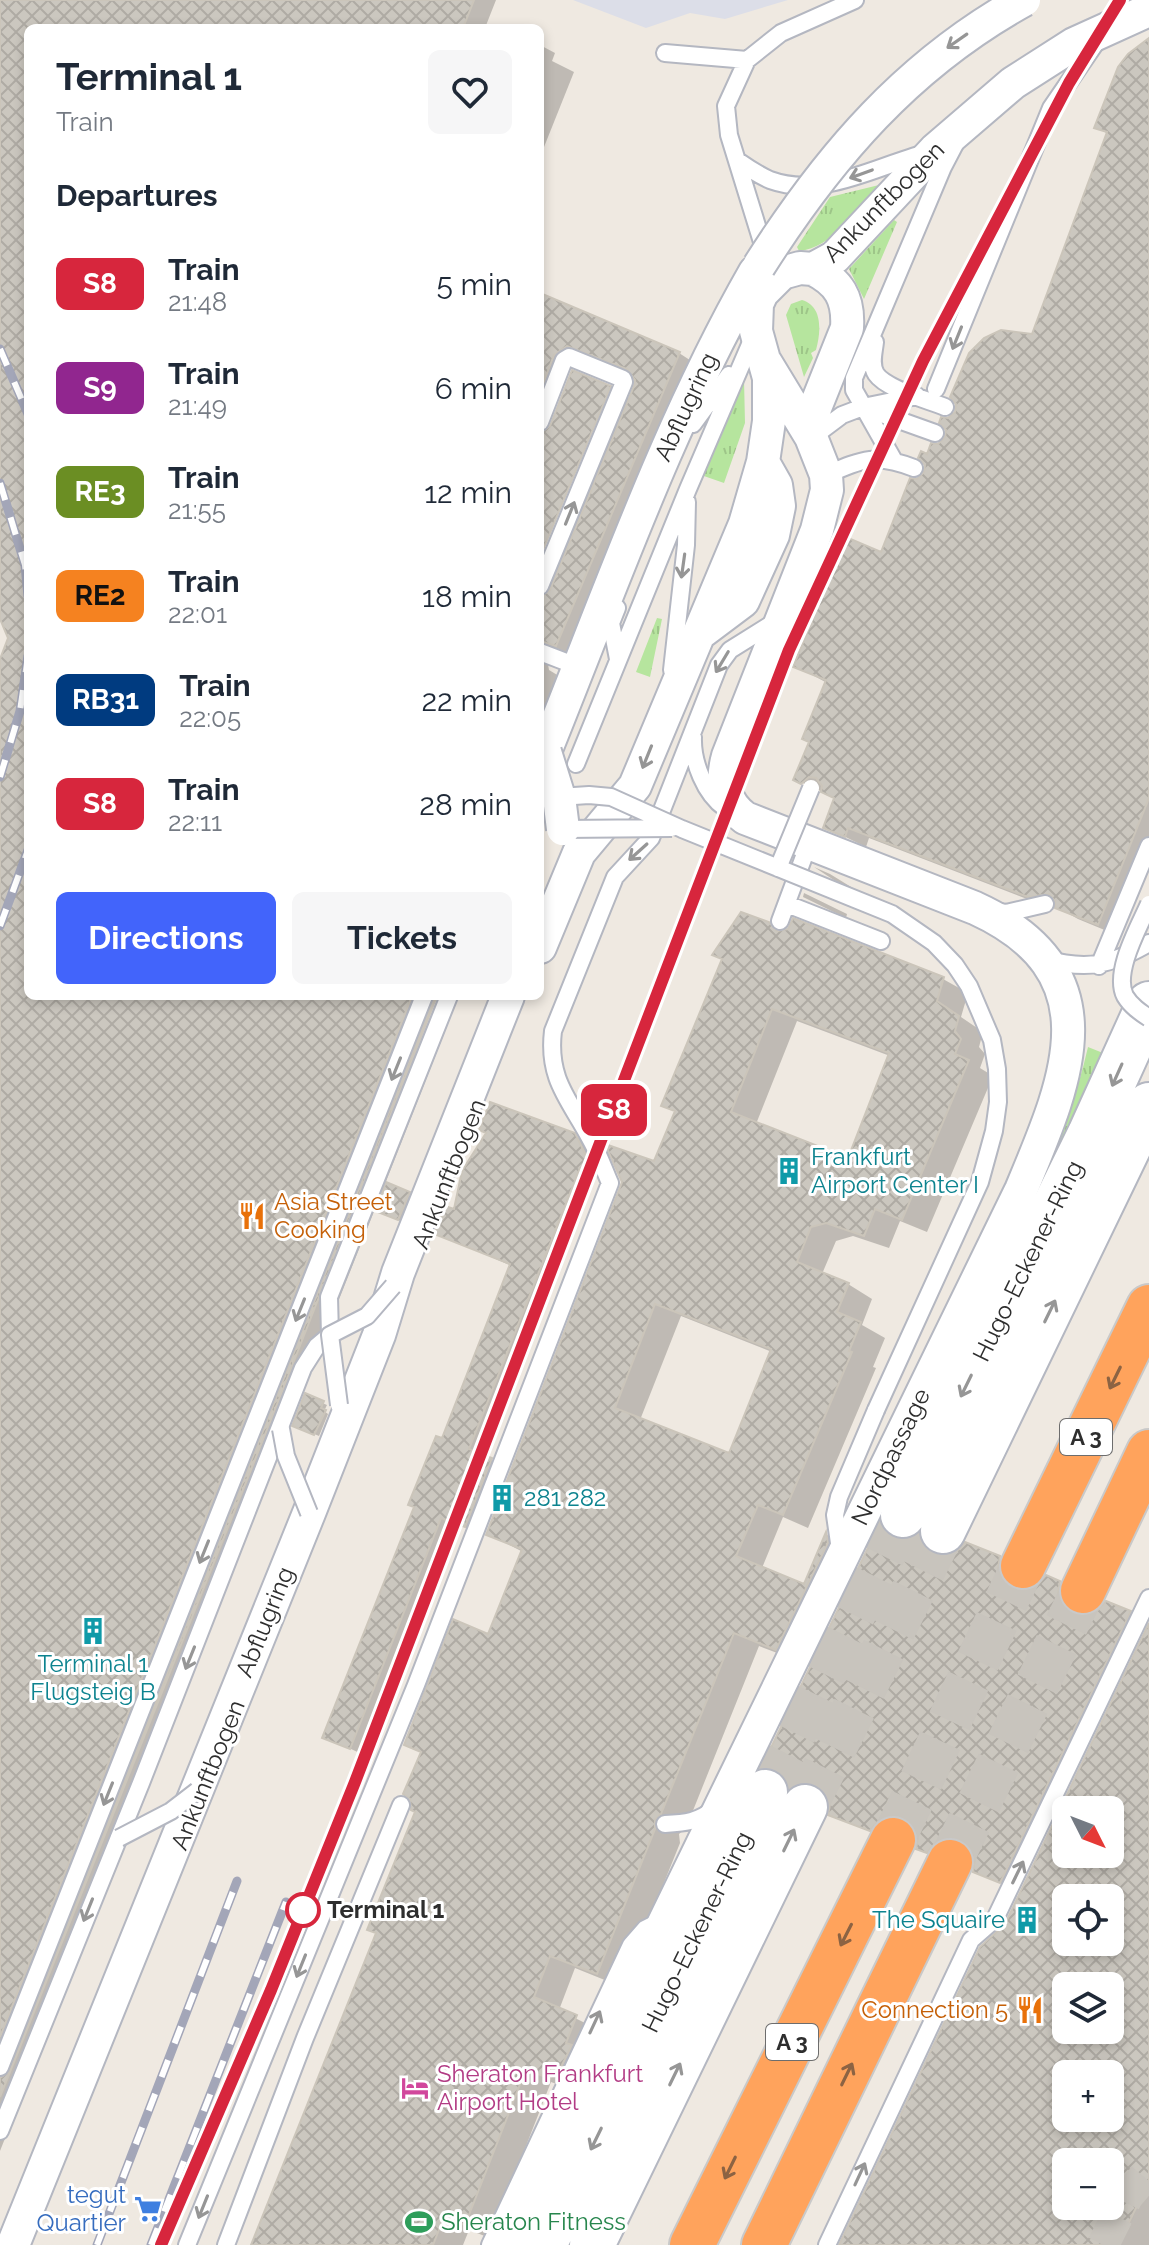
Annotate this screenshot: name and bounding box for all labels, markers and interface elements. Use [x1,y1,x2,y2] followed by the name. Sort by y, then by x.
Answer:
[947,33,969,49] one-way arrow
[428,50,512,134] button: heart
[56,54,242,99] text: Terminal 1
[56,107,114,137] text: Train
[817,135,950,268] street label: Ankunftbogen
[849,168,874,183] one-way arrow
[56,178,218,213] text: Departures
[168,252,240,287] text: Train
[83,267,117,300] text: S8
[436,267,512,302] text: 5 min
[168,287,227,317] text: 21:48
[948,325,963,350] one-way arrow
[648,348,723,466] street label: Abflugring
[168,356,240,391] text: Train
[83,371,117,404] text: S9
[435,371,512,406] text: 6 min
[168,391,227,421] text: 21:49
[168,460,240,495] text: Train
[74,475,126,508] text: RE3
[424,475,512,510] text: 12 min
[168,495,226,525] text: 21:55
[563,502,578,526] one-way arrow
[675,553,690,578] one-way arrow
[168,564,240,599] text: Train
[74,579,126,612] text: RE2
[422,579,512,614] text: 18 min
[168,599,227,629] text: 22:01
[714,650,730,673] one-way arrow
[179,668,251,703] text: Train
[72,683,139,716] text: RB31
[421,683,512,718] text: 22 min
[179,703,241,733] text: 22:05
[639,744,653,769] one-way arrow
[168,772,240,807] text: Train
[83,787,117,820] text: S8
[419,787,512,822] text: 28 min
[168,807,222,837] text: 22:11
[628,843,648,861] one-way arrow
[56,892,276,984] button: Directions
[292,892,512,984] button: Tickets
[388,1056,402,1081] one-way arrow
[1109,1063,1124,1087] one-way arrow
[578,1084,650,1136] line badge: S8
[597,1093,631,1126] text: S8
[405,1095,492,1253] street label: Ankunftbogen
[811,1142,979,1199] place label: Frankfurt Airport Center I
[966,1155,1089,1366] street label: Hugo-Eckener-Ring
[774,1156,804,1186] building icon: Frankfurt Airport Center I
[274,1187,393,1244] place label: Asia Street Cooking
[237,1201,267,1231] restaurant icon: Asia Street Cooking
[292,1297,306,1322] one-way arrow
[1043,1299,1058,1323] one-way arrow
[1107,1365,1122,1389] one-way arrow
[958,1374,973,1398] one-way arrow
[845,1384,936,1530] street label: Nordpassage
[1060,1419,1112,1455] road number: A 3
[487,1483,517,1513] building icon: 281 282
[524,1483,606,1512] place label: 281 282
[196,1539,210,1564] one-way arrow
[229,1562,300,1681] street label: Abflugring
[78,1616,108,1646] building icon: Terminal 1 Flugsteig B
[182,1645,196,1670] one-way arrow
[30,1649,156,1706] place label: Terminal 1 Flugsteig B
[164,1696,251,1854] street label: Ankunftbogen
[100,1781,115,1806] one-way arrow
[1052,1796,1124,1868] north arrow
[1052,1796,1124,2220] map controls
[635,1826,758,2037] street label: Hugo-Eckener-Ring
[782,1829,797,1853] one-way arrow
[1011,1860,1026,1884] one-way arrow
[1052,1884,1124,1956] button: locate
[286,1893,320,1927] marker: Terminal 1
[327,1895,445,1924] place label: Terminal 1
[80,1897,94,1922] one-way arrow
[872,1905,1005,1934] place label: The Squaire
[1012,1905,1042,1935] building icon: The Squaire
[838,1923,853,1947] one-way arrow
[293,1953,308,1978] one-way arrow
[1052,1972,1124,2044] button: layers
[861,1995,1008,2024] place label: Connection 5
[1015,1995,1045,2025] restaurant icon: Connection 5
[588,2011,603,2035] one-way arrow
[766,2024,818,2060] road number: A 3
[437,2059,643,2116] place label: Sheraton Frankfurt Airport Hotel
[1052,2060,1124,2132] button: +
[668,2063,683,2087] one-way arrow
[840,2063,855,2087] one-way arrow
[400,2073,430,2103] hotel icon: Sheraton Frankfurt Airport Hotel
[587,2126,603,2150] one-way arrow
[1052,2148,1124,2220] button: −
[722,2155,737,2179] one-way arrow
[853,2163,868,2187] one-way arrow
[36,2180,127,2237] place label: tegut Quartier
[133,2194,163,2224] supermarket icon: tegut Quartier
[195,2194,209,2219] one-way arrow
[404,2207,434,2237] sports icon: Sheraton Fitness
[441,2207,626,2236] place label: Sheraton Fitness

